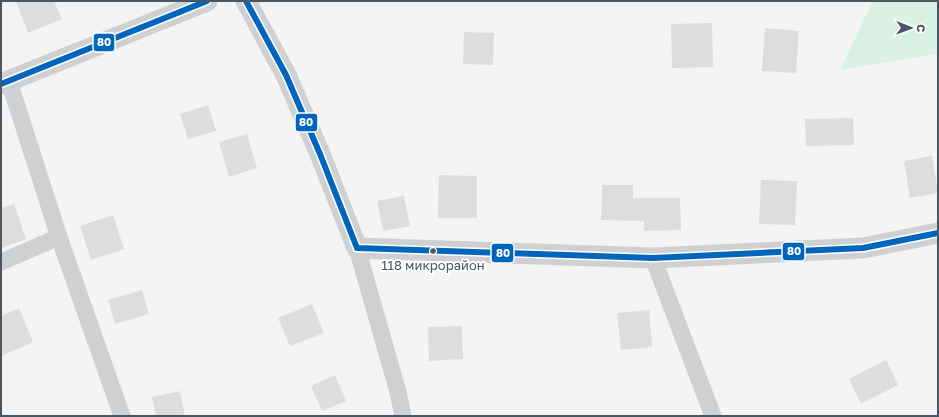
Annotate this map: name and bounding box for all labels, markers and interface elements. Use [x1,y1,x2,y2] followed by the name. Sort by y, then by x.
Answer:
[891,8,931,48] north arrow
[915,24,928,32] text: С
[93,33,115,52] line badge: 80
[97,35,111,48] text: 80
[295,113,318,132] line badge: 80
[299,115,313,128] text: 80
[782,242,805,261] line badge: 80
[491,243,514,263] line badge: 80
[787,244,801,257] text: 80
[428,246,438,256] marker: 118 микрорайон
[496,246,510,259] text: 80
[381,257,485,273] place label: 118 микрорайон

